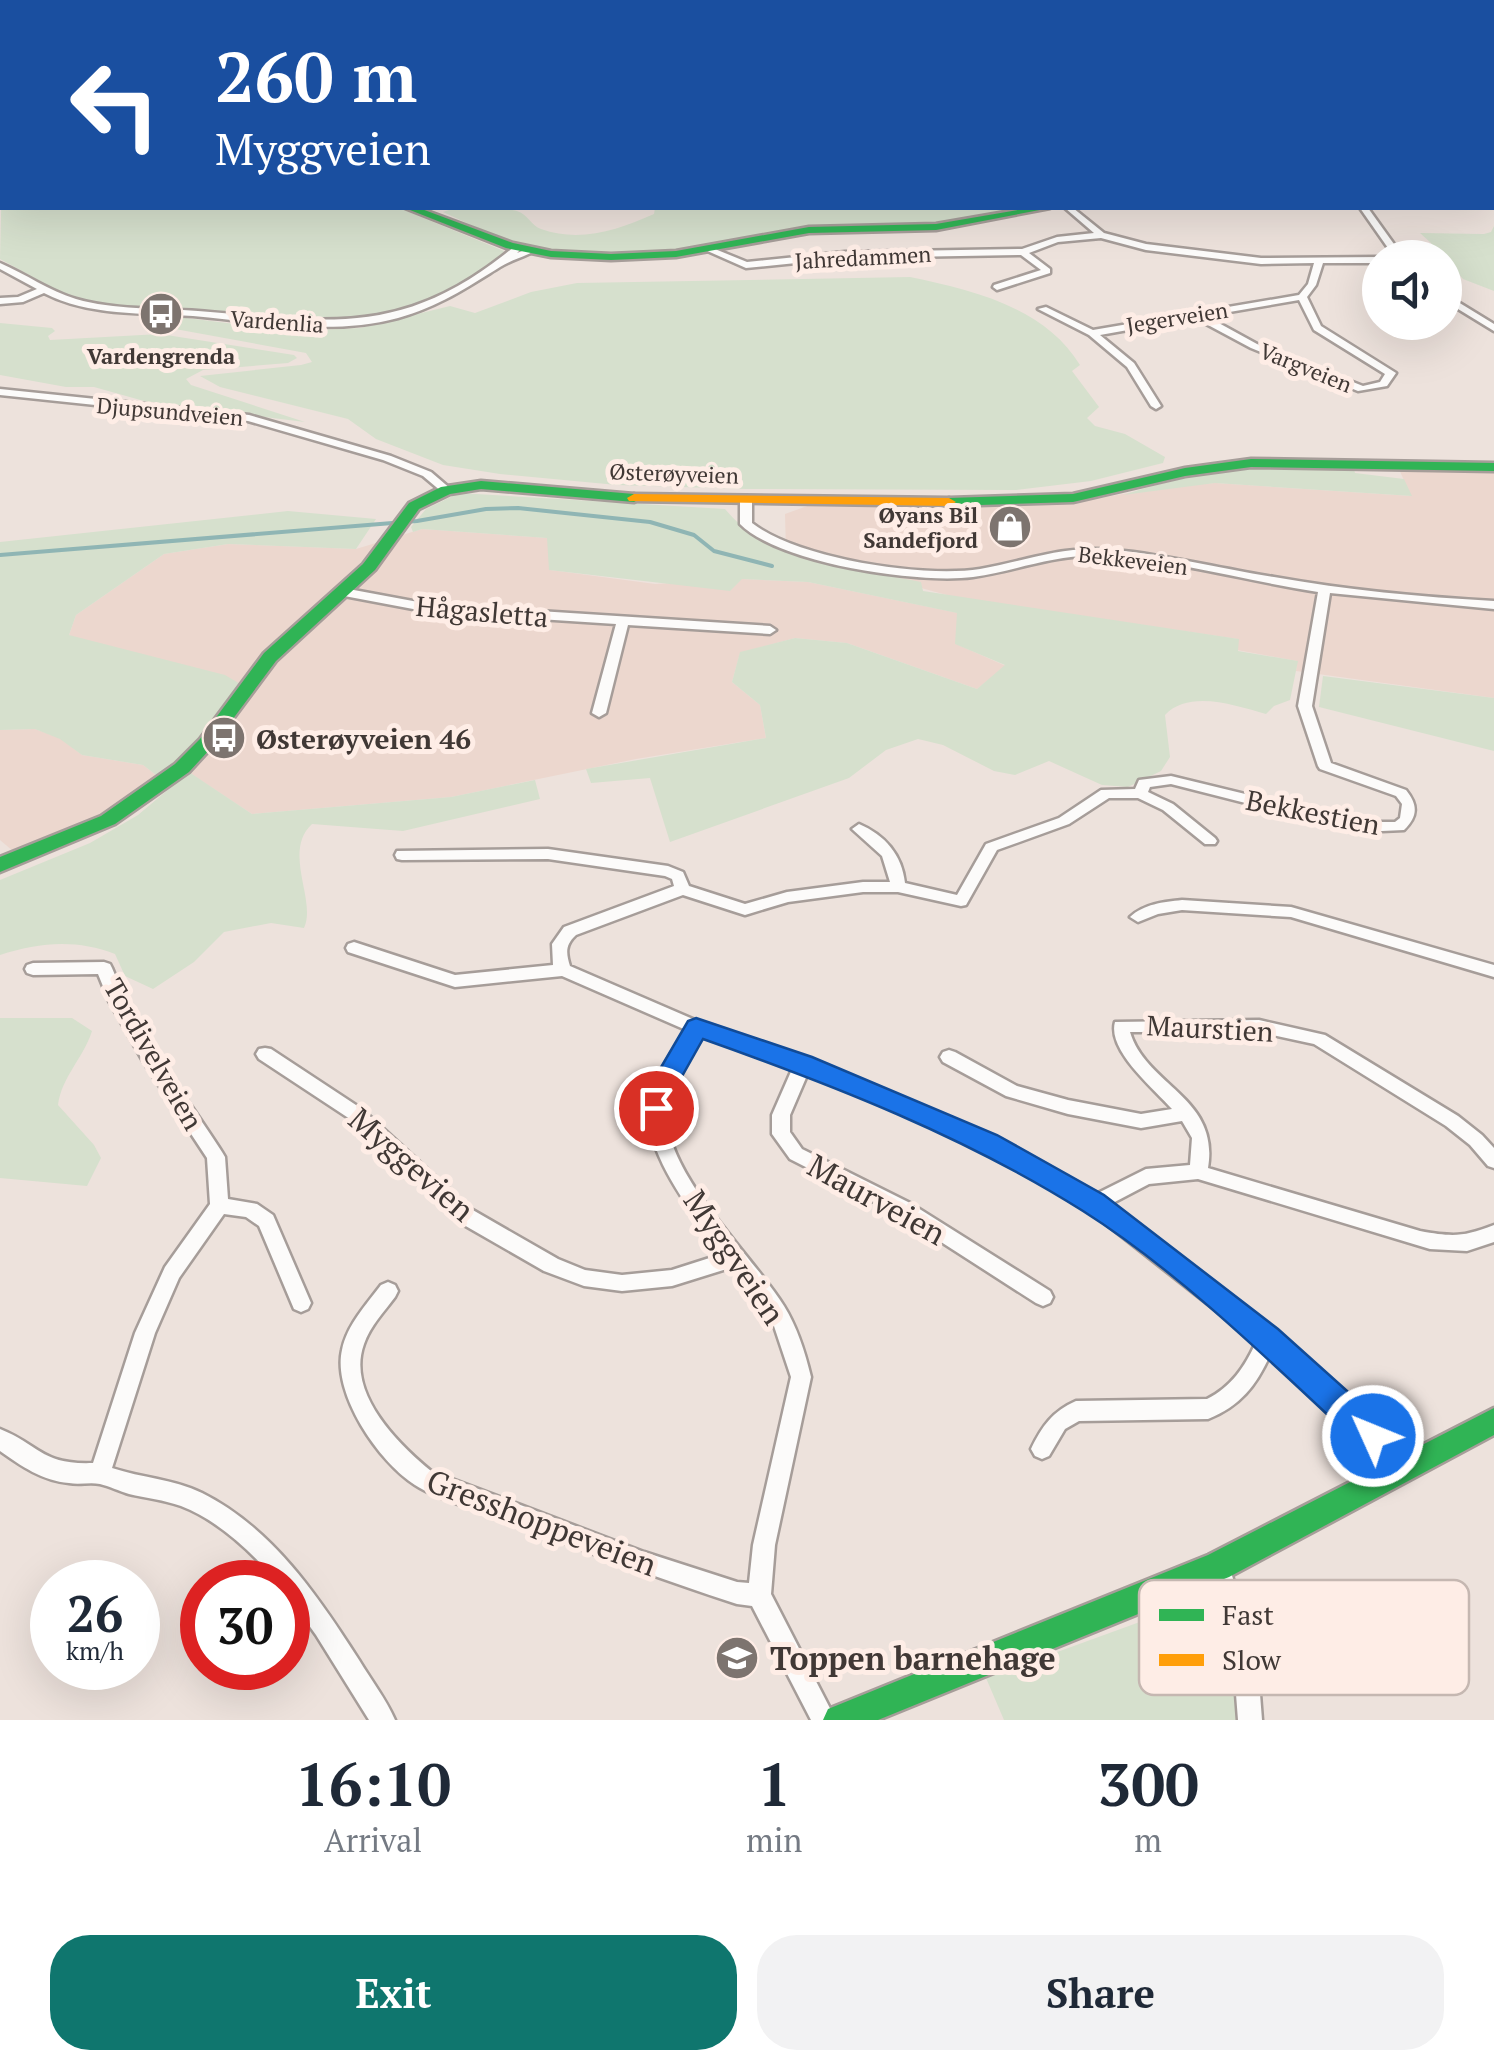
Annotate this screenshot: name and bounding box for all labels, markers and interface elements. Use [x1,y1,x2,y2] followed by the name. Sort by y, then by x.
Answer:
[215,29,417,122] text: 260 m
[50,40,180,170] icon: left
[215,118,431,178] text: Myggveien
[794,239,932,275] street label: Jahredammen
[1362,240,1462,340] map controls
[1362,240,1462,340] button: sound
[138,291,184,337] bus stop icon: Vardengrenda
[1124,295,1230,339] street label: Jegerveien
[229,303,325,339] street label: Vardenlia
[1256,335,1356,399] street label: Vargveien
[87,341,235,370] place label: Vardengrenda
[96,390,244,432] street label: Djupsundveien
[609,456,739,490] street label: Østerøyveien
[863,500,978,554] place label: Øyans Bil Sandefjord
[987,504,1033,550] shop icon: Øyans Bil Sandefjord
[1076,539,1190,581] street label: Bekkeveien
[414,587,550,635] street label: Hågasletta
[201,715,247,761] bus stop icon: Østerøyveien 46
[256,720,471,757] place label: Østerøyveien 46
[1243,781,1383,843] street label: Bekkestien
[96,972,212,1137] street label: Tordivelveien
[1146,1006,1275,1050] street label: Maurstien
[614,1066,699,1151] pin
[629,1081,684,1136] icon: arrive
[340,1098,484,1230] street label: Myggevien
[801,1144,953,1254] street label: Maurveien
[675,1182,795,1332] street label: Myggveien
[1321,1384,1425,1488] position arrow
[421,1459,663,1585] street label: Gresshoppeveien
[180,1560,310,1690] speed limit sign: 30
[67,1580,123,1646] text: 26
[1139,1580,1469,1695] legend
[1222,1596,1274,1633] text: Fast
[66,1634,124,1667] text: km/h
[714,1635,760,1681] school or university icon: Toppen barnehage
[770,1637,1056,1679] place label: Toppen barnehage
[1222,1641,1282,1678] text: Slow
[295,1744,451,1823] text: 16:10
[757,1744,791,1823] text: 1
[1097,1744,1199,1823] text: 300
[324,1819,422,1861] text: Arrival
[746,1819,802,1861] text: min
[1134,1819,1162,1861] text: m
[50,1935,737,2050] button: Exit
[757,1935,1444,2050] button: Share

